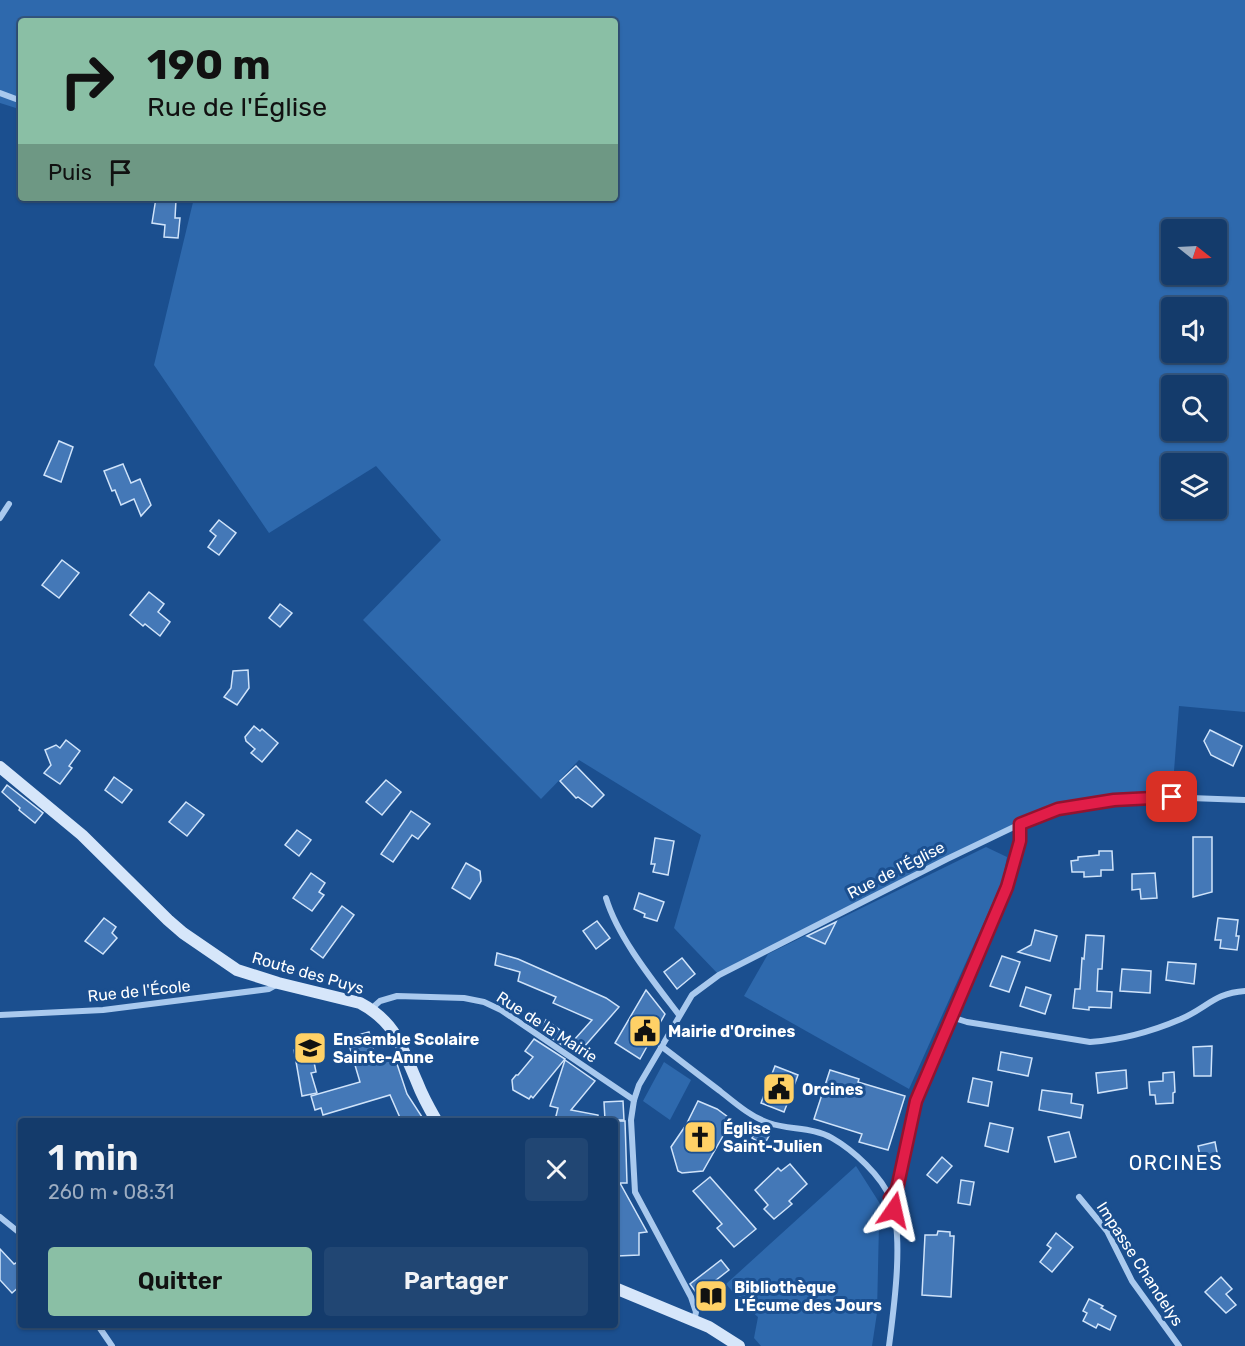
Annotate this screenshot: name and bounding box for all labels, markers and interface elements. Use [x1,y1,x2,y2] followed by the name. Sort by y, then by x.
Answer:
[147,40,271,90] text: 190 m
[48,42,126,120] icon: right
[147,91,327,123] text: Rue de l'Église
[104,156,137,189] icon: arrive
[48,159,92,186] text: Puis
[1161,219,1227,285] north arrow
[1161,219,1227,519] map controls
[1161,297,1227,363] button: sound
[1161,375,1227,441] button: search
[1161,453,1227,519] button: layers
[1146,771,1197,822] pin
[1155,780,1188,813] icon: arrive
[844,837,948,903] street label: Rue de l'Église
[250,948,366,998] street label: Route des Puys
[87,976,191,1006] street label: Rue de l'École
[493,987,601,1067] street label: Rue de la Mairie
[627,1013,663,1049] public building icon: Mairie d'Orcines
[668,1022,795,1041] place label: Mairie d'Orcines
[292,1030,328,1066] school or university icon: Ensemble Scolaire Sainte-Anne
[333,1030,479,1067] place label: Ensemble Scolaire Sainte-Anne
[761,1071,797,1107] public building icon: Orcines
[802,1080,863,1099] place label: Orcines
[723,1118,823,1156] place label: Église Saint-Julien
[682,1119,718,1155] church icon: Église Saint-Julien
[48,1136,139,1179] text: 1 min
[525,1138,588,1201] button: close
[1129,1151,1223,1175] district label: ORCINES
[862,1178,926,1242] position arrow
[48,1180,174,1204] text: 260 m · 08:31
[1093,1198,1187,1330] street label: Impasse Chandelys
[48,1247,312,1316] button: Quitter
[324,1247,588,1316] button: Partager
[693,1278,729,1314] library icon: Bibliothèque L'Écume des Jours
[734,1278,882,1315] place label: Bibliothèque L'Écume des Jours

